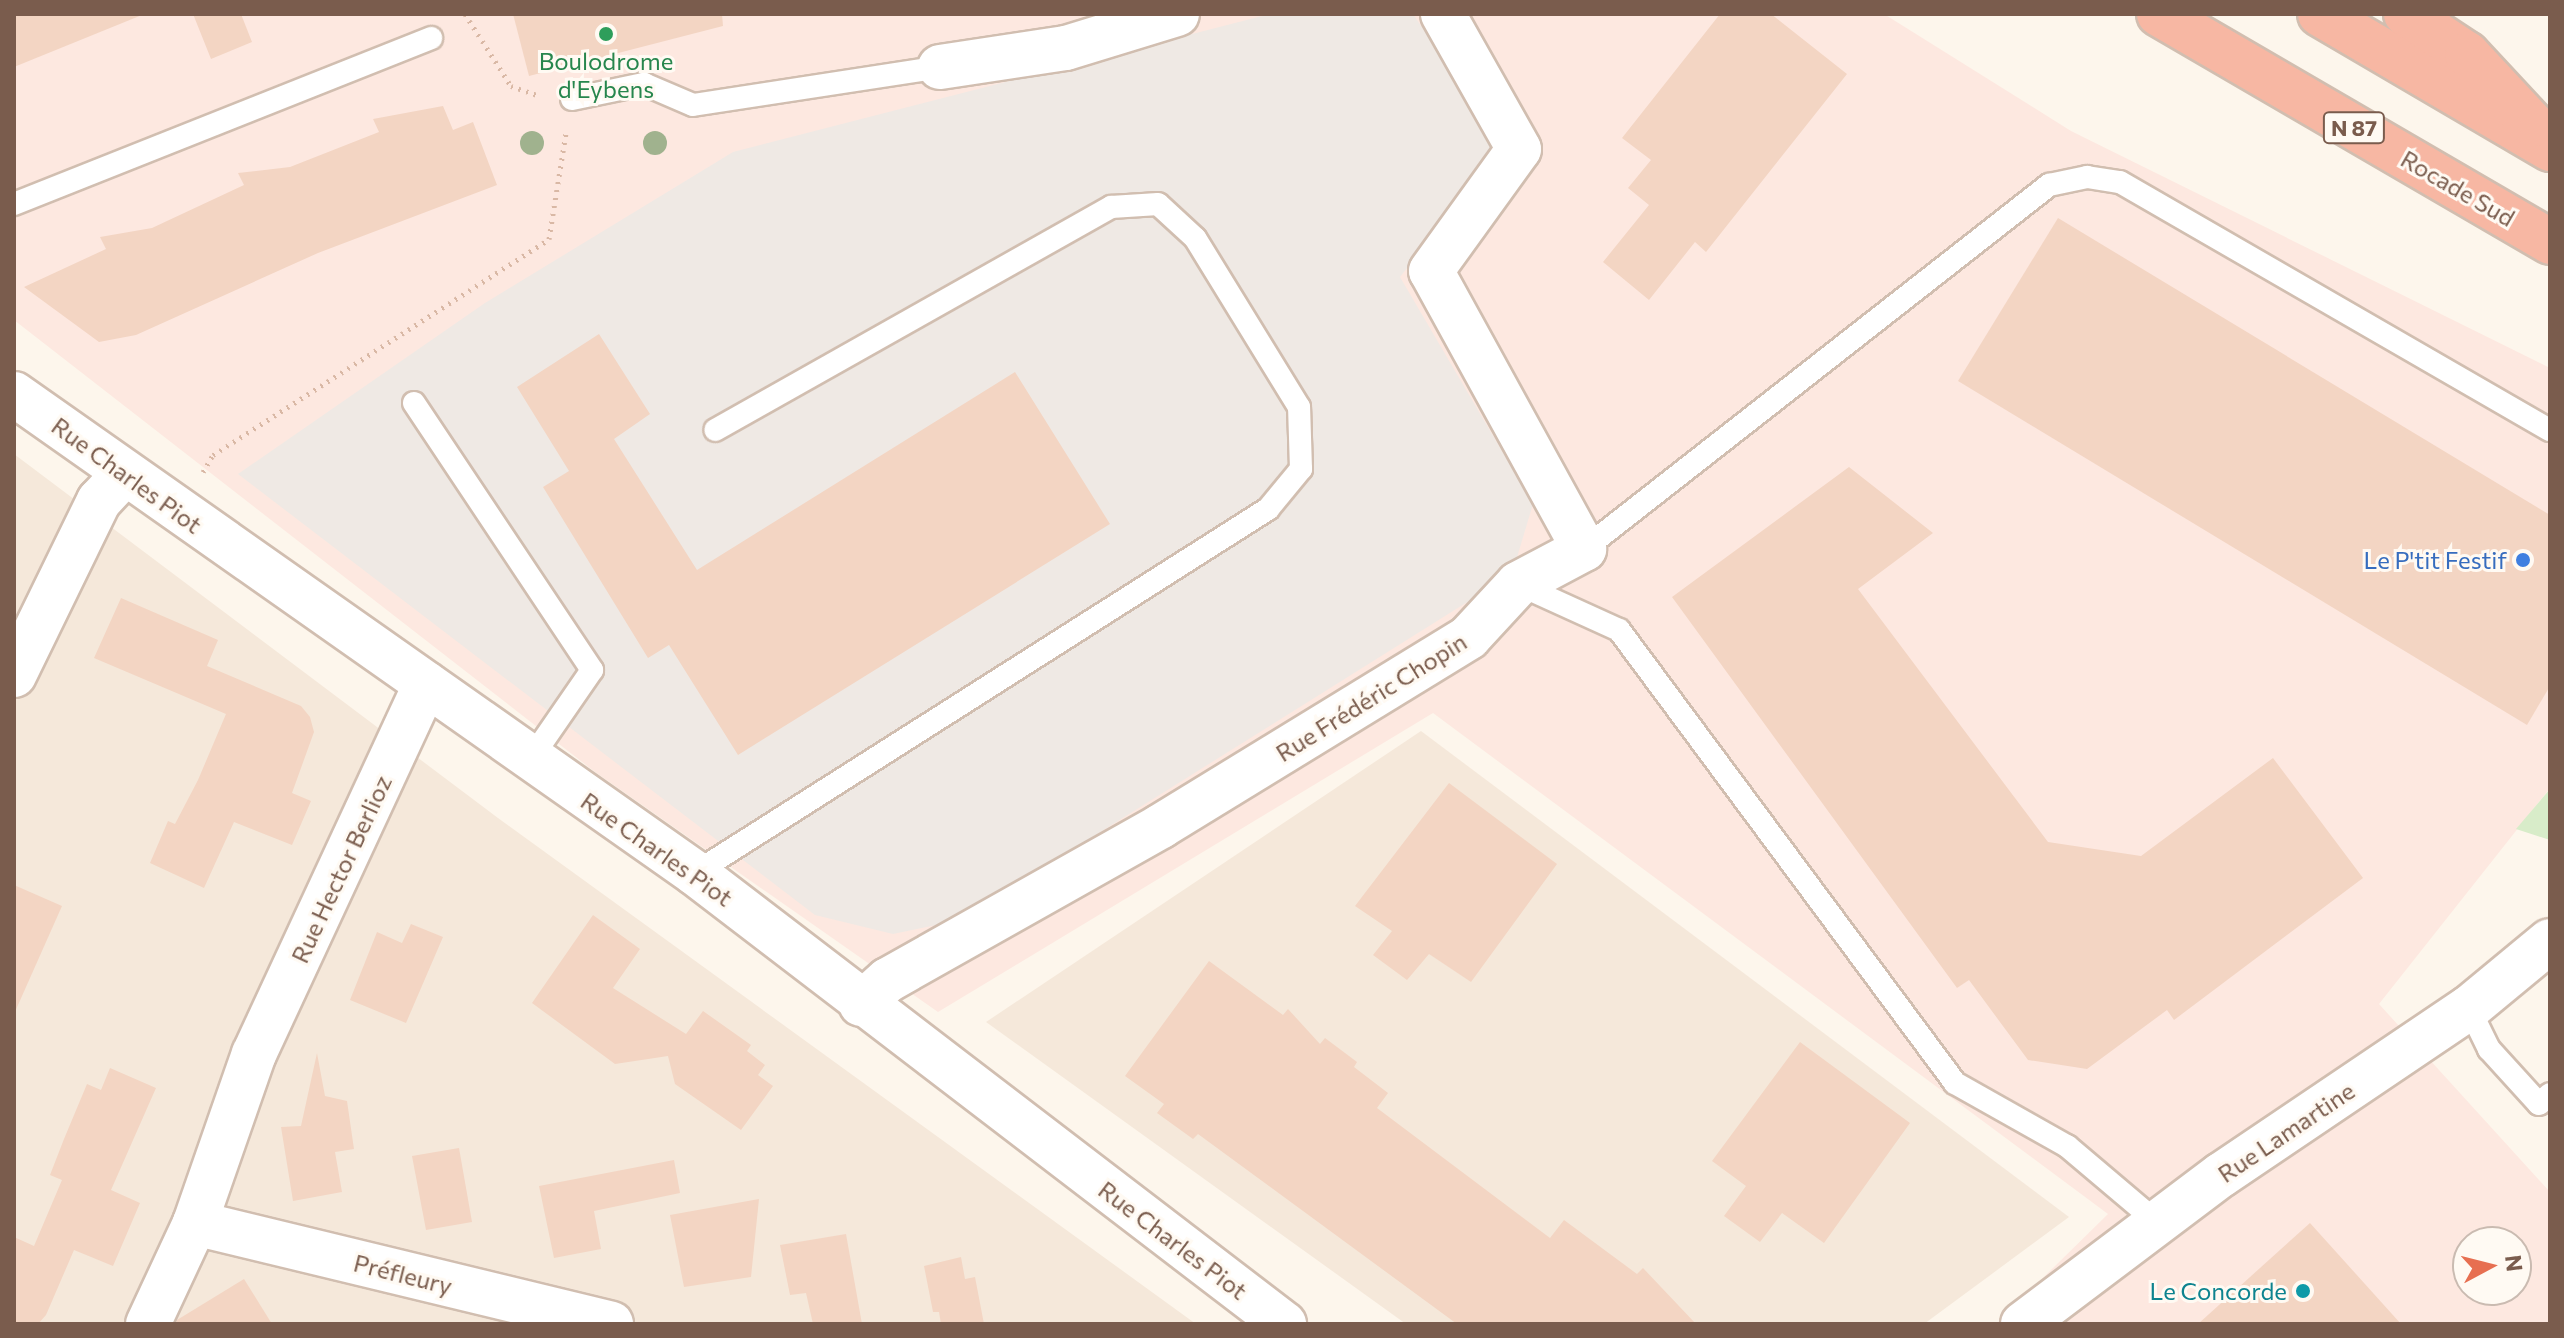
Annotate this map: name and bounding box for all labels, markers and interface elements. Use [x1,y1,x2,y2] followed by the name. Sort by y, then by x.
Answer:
[597,25,615,43] marker: Boulodrome d'Eybens
[539,47,673,103] place label: Boulodrome d'Eybens
[2322,110,2386,146] road number: N 87
[2396,144,2520,232] street label: Rocade Sud
[46,411,208,539] street label: Rue Charles Piot
[2363,546,2507,574] place label: Le P'tit Festif
[2514,551,2532,569] marker: Le P'tit Festif
[1270,627,1472,767] street label: Rue Frédéric Chopin
[285,771,397,967] street label: Rue Hector Berlioz
[576,786,738,912] street label: Rue Charles Piot
[2212,1076,2360,1188] street label: Rue Lamartine
[1093,1175,1253,1305] street label: Rue Charles Piot
[2452,1226,2532,1306] north arrow
[351,1248,455,1300] street label: Préfleury
[2500,1253,2529,1273] text: N
[2150,1277,2287,1305] place label: Le Concorde
[2294,1282,2312,1300] marker: Le Concorde

